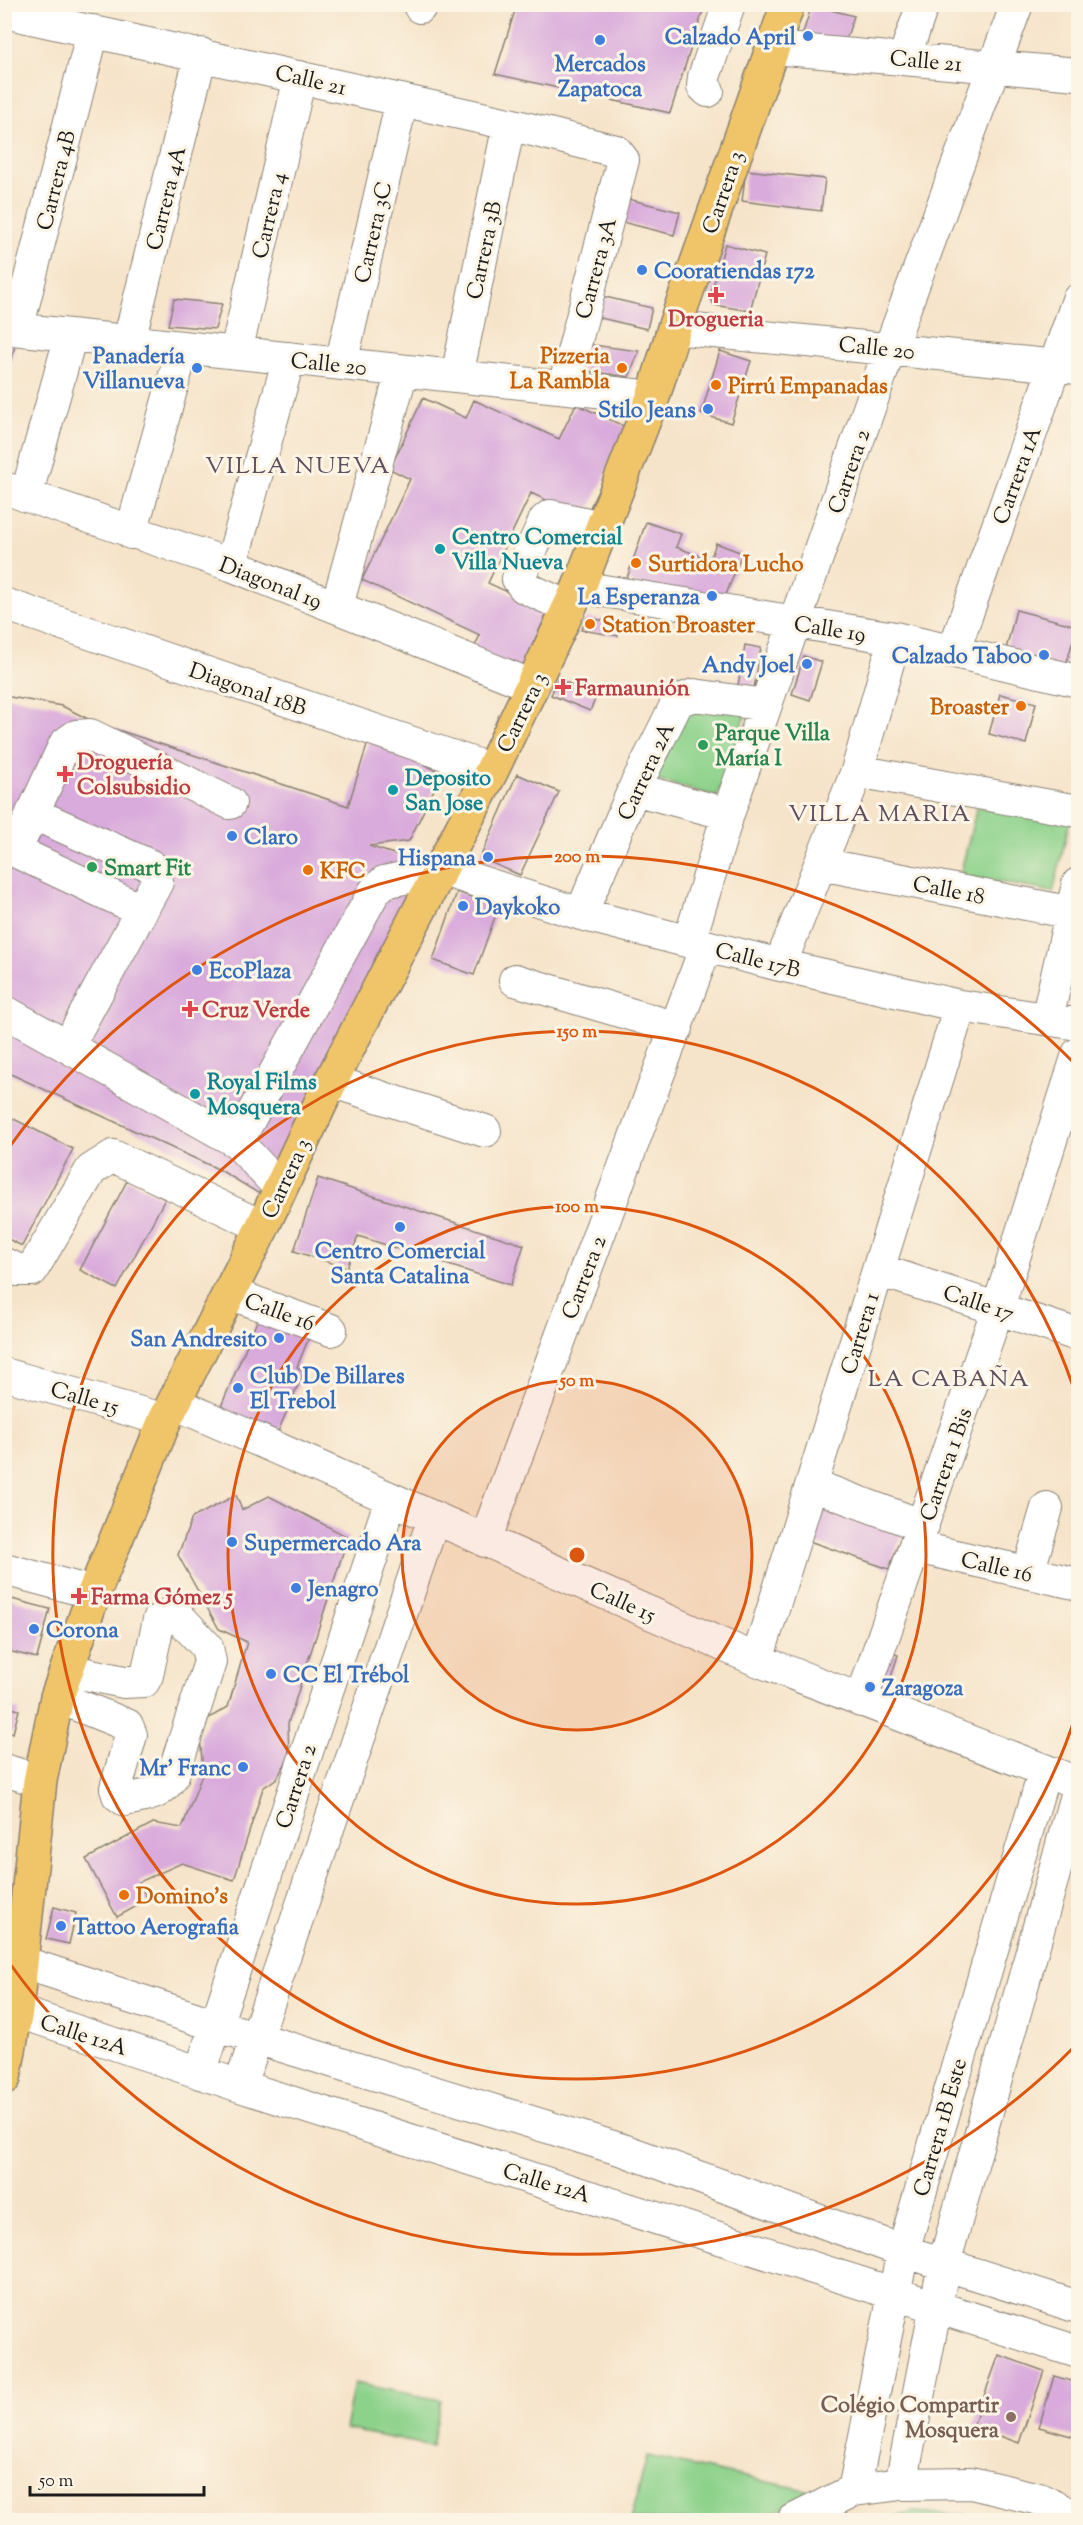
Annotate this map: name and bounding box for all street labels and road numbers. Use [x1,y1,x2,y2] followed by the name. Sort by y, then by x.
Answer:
[888,44,964,82] street label: Calle 21
[271,58,350,106] street label: Calle 21
[30,127,86,234] street label: Carrera 4B
[140,143,196,254] street label: Carrera 4A
[696,147,754,239] street label: Carrera 3
[245,169,296,262] street label: Carrera 4
[348,179,402,287] street label: Carrera 3C
[460,198,512,303] street label: Carrera 3B
[569,214,627,323] street label: Carrera 3A
[837,330,916,370] street label: Calle 20
[289,346,368,386] street label: Calle 20
[986,422,1051,530] street label: Carrera 1A
[821,425,880,519] street label: Carrera 2
[214,550,326,619] street label: Diagonal 19
[791,609,868,652] street label: Calle 19
[184,656,310,726] street label: Diagonal 18B
[490,668,557,759] street label: Carrera 3
[611,718,685,827] street label: Carrera 2A
[910,869,987,915] street label: Calle 18
[711,936,803,988] street label: Calle 17B
[255,1134,320,1225] street label: Carrera 3
[555,1232,616,1325] street label: Carrera 2
[938,1278,1018,1331] street label: Calle 17
[239,1286,319,1341] street label: Calle 16
[834,1288,890,1379] street label: Carrera 1
[46,1375,122,1425] street label: Calle 15
[913,1404,982,1526] street label: Carrera 1 Bis
[957,1545,1035,1593] street label: Calle 16
[583,1575,660,1633] street label: Calle 15
[269,1740,327,1833] street label: Carrera 2
[35,2008,131,2066] street label: Calle 12A
[907,2055,977,2201] street label: Carrera 1B Este
[498,2156,594,2213] street label: Calle 12A

